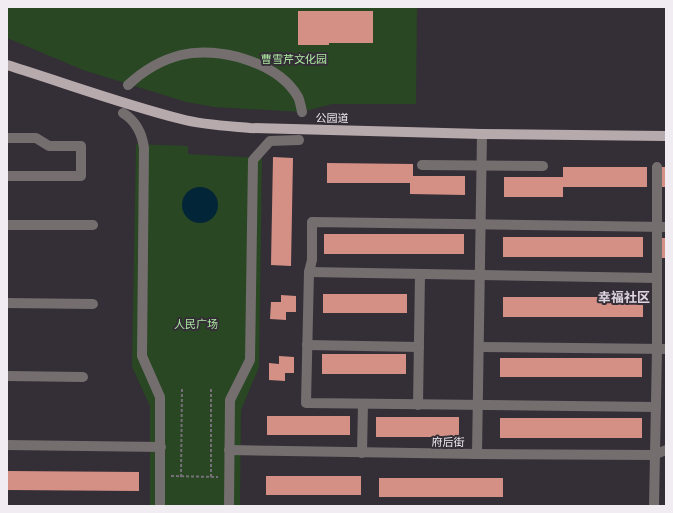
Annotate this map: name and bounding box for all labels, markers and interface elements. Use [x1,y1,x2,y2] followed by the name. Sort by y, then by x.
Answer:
[261,52,327,66] park label: 曹雪芹文化园
[315,111,349,125] street label: 公园道
[598,289,650,306] district label: 幸福社区
[174,317,218,331] park label: 人民广场
[431,435,465,449] street label: 府后街

